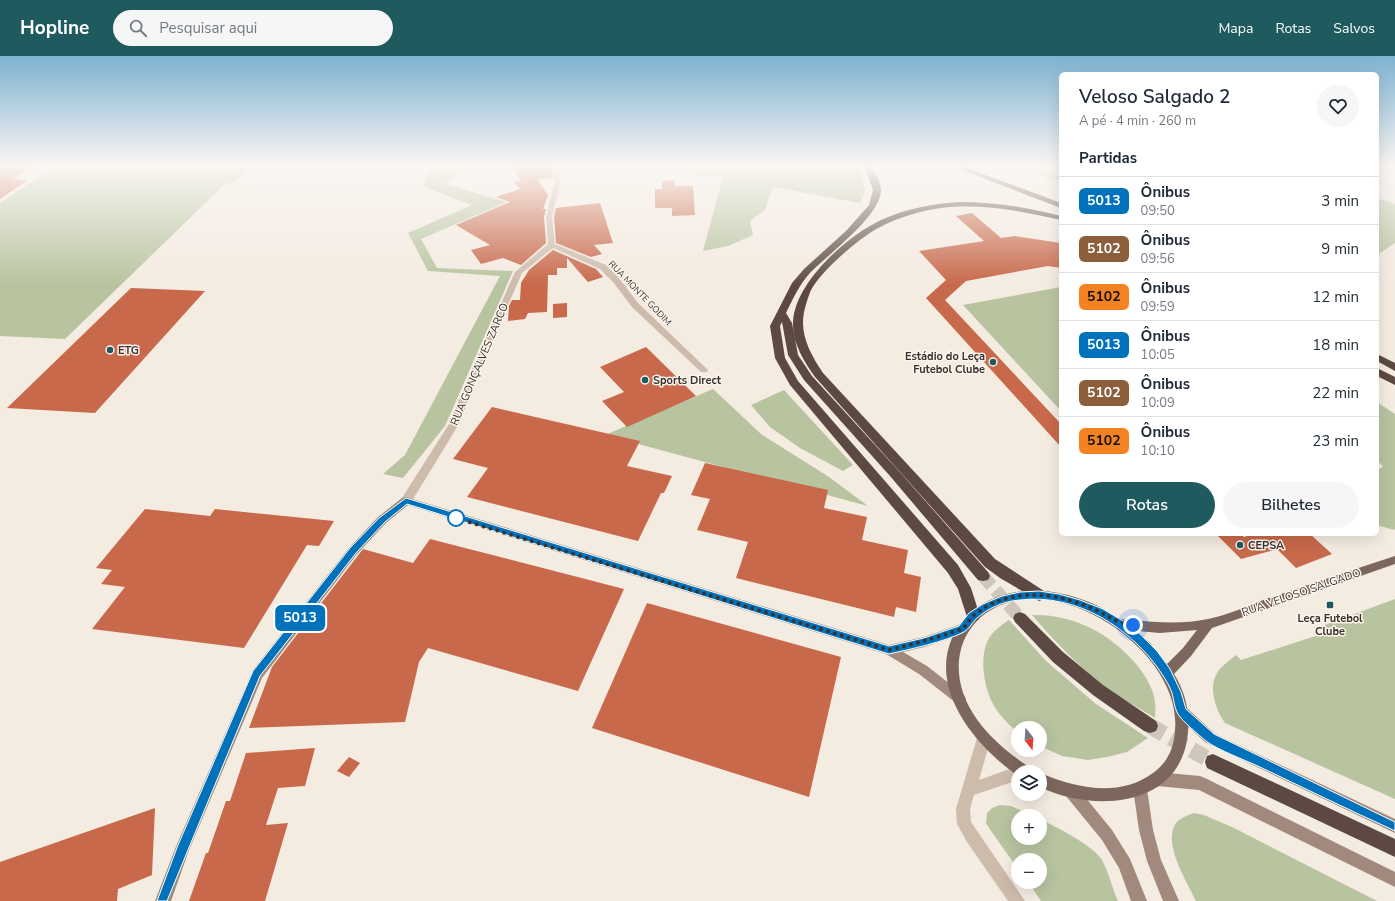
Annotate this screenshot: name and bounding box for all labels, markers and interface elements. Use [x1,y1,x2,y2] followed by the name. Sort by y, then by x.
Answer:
[113,10,393,46] search box
[20,15,89,41] text: Hopline
[127,17,149,39] icon: search
[159,18,257,38] text: Pesquisar aqui
[1218,19,1253,38] text: Mapa
[1275,19,1311,38] text: Rotas
[1333,19,1375,38] text: Salvos
[1079,84,1230,110] text: Veloso Salgado 2
[1317,85,1359,127] button: heart
[1079,112,1196,130] text: A pé · 4 min · 260 m
[1079,148,1137,168] text: Partidas
[1141,182,1190,202] text: Ônibus
[1087,191,1121,210] text: 5013
[1321,191,1359,211] text: 3 min
[1141,202,1175,220] text: 09:50
[1141,230,1190,250] text: Ônibus
[1087,239,1121,258] text: 5102
[1321,239,1359,259] text: 9 min
[1141,250,1175,268] text: 09:56
[606,258,674,328] street label: RUA MONTE GODIM
[1141,278,1190,298] text: Ônibus
[1087,287,1121,306] text: 5102
[1312,287,1359,307] text: 12 min
[1141,298,1175,316] text: 09:59
[447,301,512,428] street label: RUA GONÇALVES ZARCO
[1141,326,1190,346] text: Ônibus
[1087,335,1121,354] text: 5013
[1312,335,1359,355] text: 18 min
[118,343,139,358] place label: ETG
[105,345,115,355] marker: ETG
[1141,346,1175,364] text: 10:05
[905,349,985,377] place label: Estádio do Leça Futebol Clube
[988,357,998,367] marker: Estádio do Leça Futebol Clube
[653,373,722,388] place label: Sports Direct
[1141,374,1190,394] text: Ônibus
[640,375,650,385] marker: Sports Direct
[1087,383,1121,402] text: 5102
[1312,383,1359,403] text: 22 min
[1141,394,1175,412] text: 10:09
[1141,422,1190,442] text: Ônibus
[1087,431,1121,450] text: 5102
[1312,431,1359,451] text: 23 min
[1141,442,1175,460] text: 10:10
[1079,482,1215,528] button: Rotas
[1223,482,1359,528] button: Bilhetes
[447,509,465,527] unlabelled marker
[1248,538,1285,553] place label: CEPSA
[1235,540,1245,550] marker: CEPSA
[1240,565,1363,620] street label: RUA VELOSO SALGADO
[1325,600,1335,610] marker: Leça Futebol Clube
[272,605,328,631] line badge: 5013
[283,608,317,627] text: 5013
[1297,611,1363,639] place label: Leça Futebol Clube
[1123,615,1143,635] your location
[1011,721,1047,757] north arrow
[1011,721,1047,889] map controls
[1011,765,1047,801] button: layers
[1011,809,1047,845] button: +
[1011,853,1047,889] button: −

